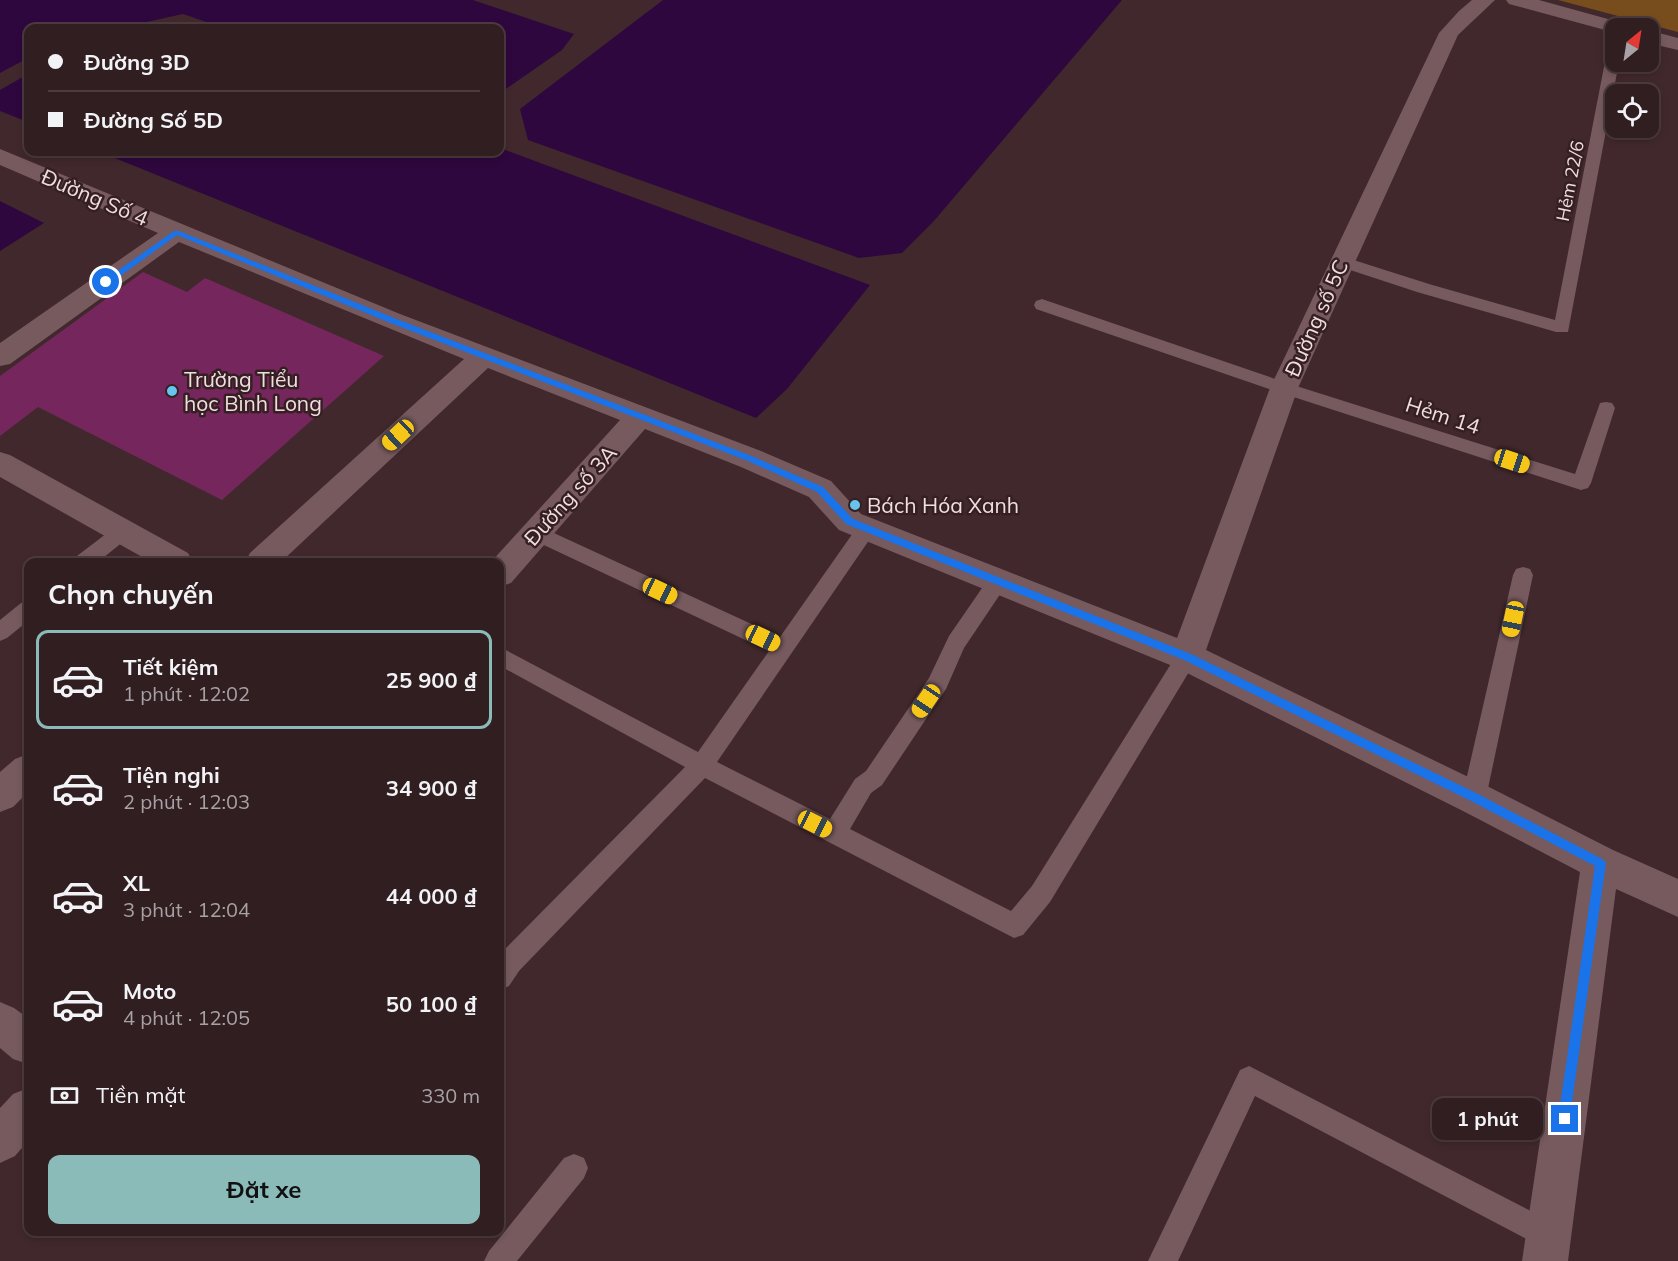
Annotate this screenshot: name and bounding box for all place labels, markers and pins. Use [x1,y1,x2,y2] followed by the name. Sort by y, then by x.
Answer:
[184,366,322,416] place label: Trường Tiểu học Bình Long
[165,384,179,398] marker: Trường Tiểu học Bình Long
[867,492,1019,518] place label: Bách Hóa Xanh
[848,498,862,512] marker: Bách Hóa Xanh

